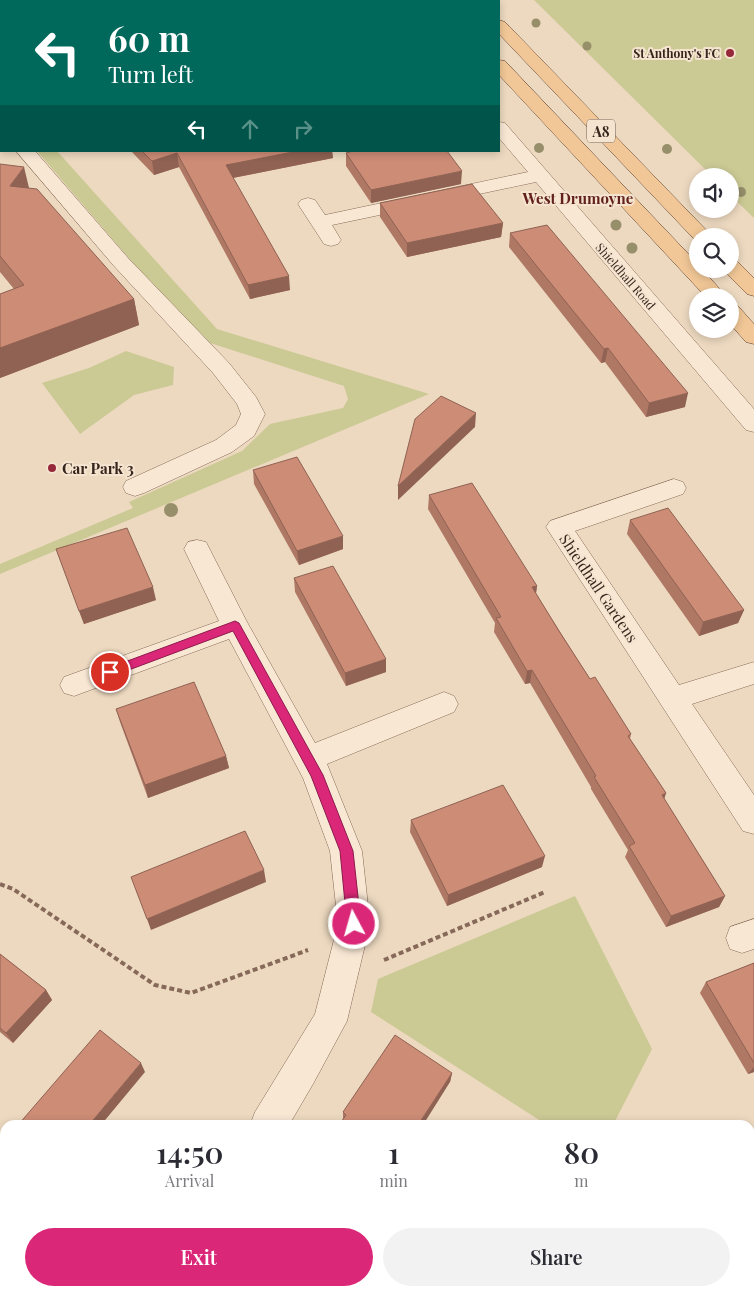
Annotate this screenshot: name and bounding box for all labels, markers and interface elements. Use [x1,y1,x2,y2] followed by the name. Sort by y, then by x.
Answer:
[108,14,190,61] text: 60 m
[25,20,90,85] icon: left
[633,45,720,61] place label: St Anthony's FC
[724,47,736,59] marker: St Anthony's FC
[108,59,193,89] text: Turn left
[183,115,211,143] icon: left
[236,115,264,143] icon: ahead
[289,115,317,143] icon: right
[587,120,615,142] road number: A8
[689,168,739,338] map controls
[689,168,739,218] button: sound
[522,188,634,208] district label: West Drumoyne
[689,228,739,278] button: search
[593,239,659,313] street label: Shieldhall Road
[689,288,739,338] button: layers
[62,458,134,478] place label: Car Park 3
[46,462,58,474] marker: Car Park 3
[555,530,643,646] street label: Shieldhall Gardens
[89,651,131,693] pin
[96,658,124,686] icon: arrive
[327,897,379,949] position arrow
[156,1132,223,1172] text: 14:50
[388,1132,399,1172] text: 1
[564,1132,599,1172] text: 80
[165,1170,214,1191] text: Arrival
[379,1170,408,1191] text: min
[574,1170,589,1191] text: m
[25,1228,373,1286] button: Exit
[383,1228,730,1286] button: Share

